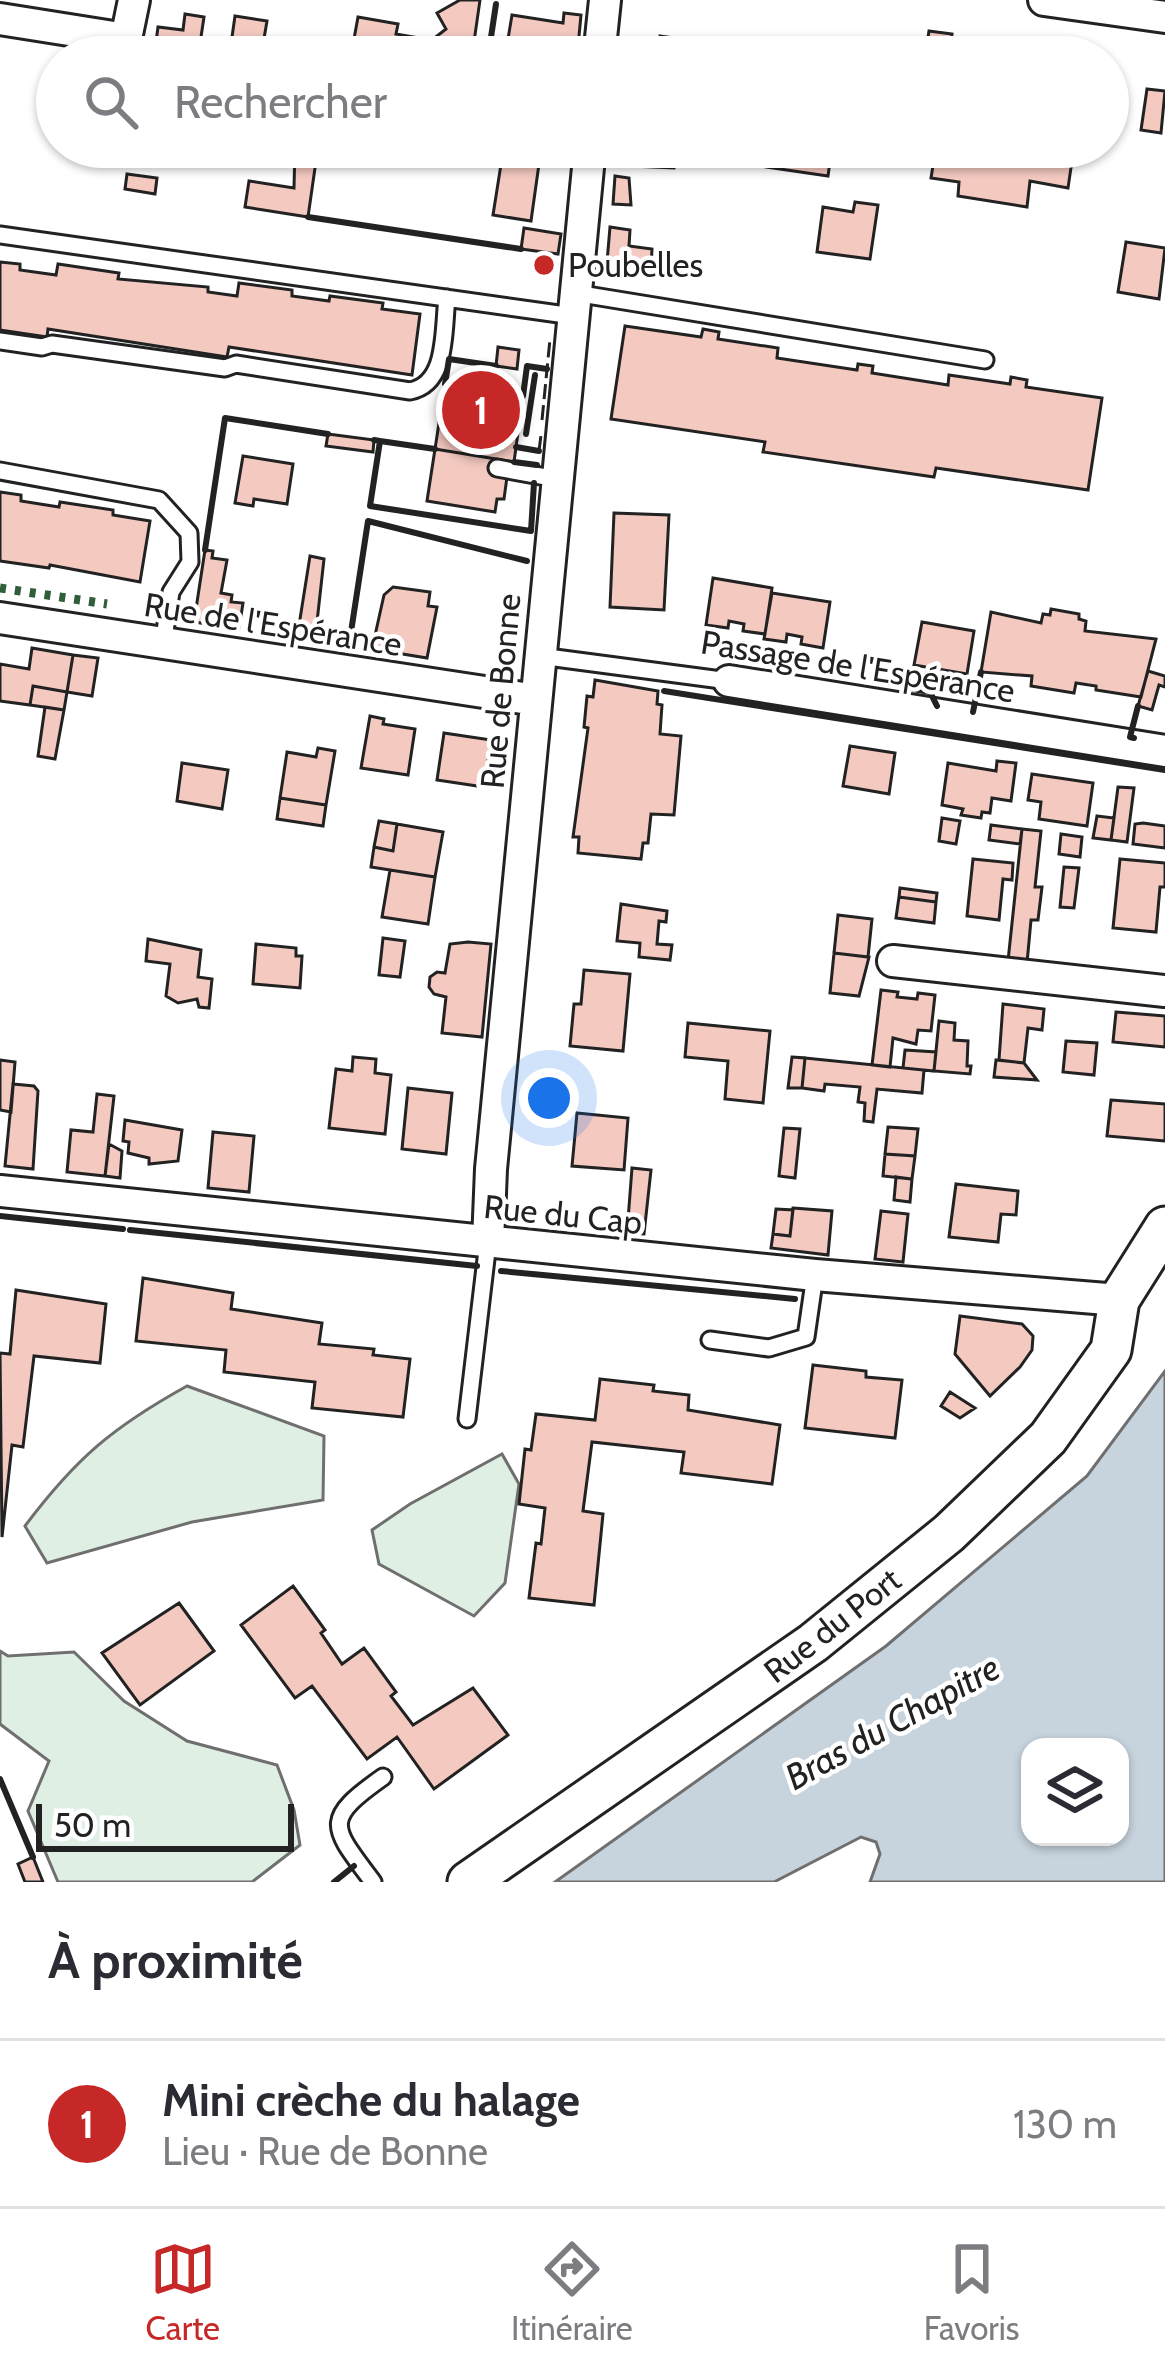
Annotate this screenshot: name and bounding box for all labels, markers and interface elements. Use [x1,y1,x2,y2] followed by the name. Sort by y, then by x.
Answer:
[36,36,1129,168] search box
[78,69,144,135] icon: search
[174,75,387,129] text: Rechercher
[568,245,703,285] place label: Poubelles
[531,252,557,278] marker: Poubelles
[442,365,520,455] pin: 1
[141,584,405,664] street label: Rue de l'Espérance
[472,592,528,790] street label: Rue de Bonne
[698,621,1018,711] street label: Passage de l'Espérance
[519,1068,579,1128] your location
[482,1186,644,1242] street label: Rue du Cap
[756,1559,908,1691] street label: Rue du Port
[777,1645,1007,1799] water label: Bras du Chapitre
[1021,1738,1129,1846] map controls
[1021,1738,1129,1846] button: layers
[36,1798,294,1851] scale bar
[54,1805,131,1845] text: 50 m
[48,1929,303,1991] text: À proximité
[162,2073,580,2127] text: Mini crèche du halage
[80,2100,94,2148] text: 1
[1013,2100,1117,2148] text: 130 m
[162,2127,488,2175] text: Lieu · Rue de Bonne
[146,2236,220,2348] tab: Carte
[511,2236,633,2348] tab: Itinéraire
[924,2236,1019,2348] tab: Favoris

